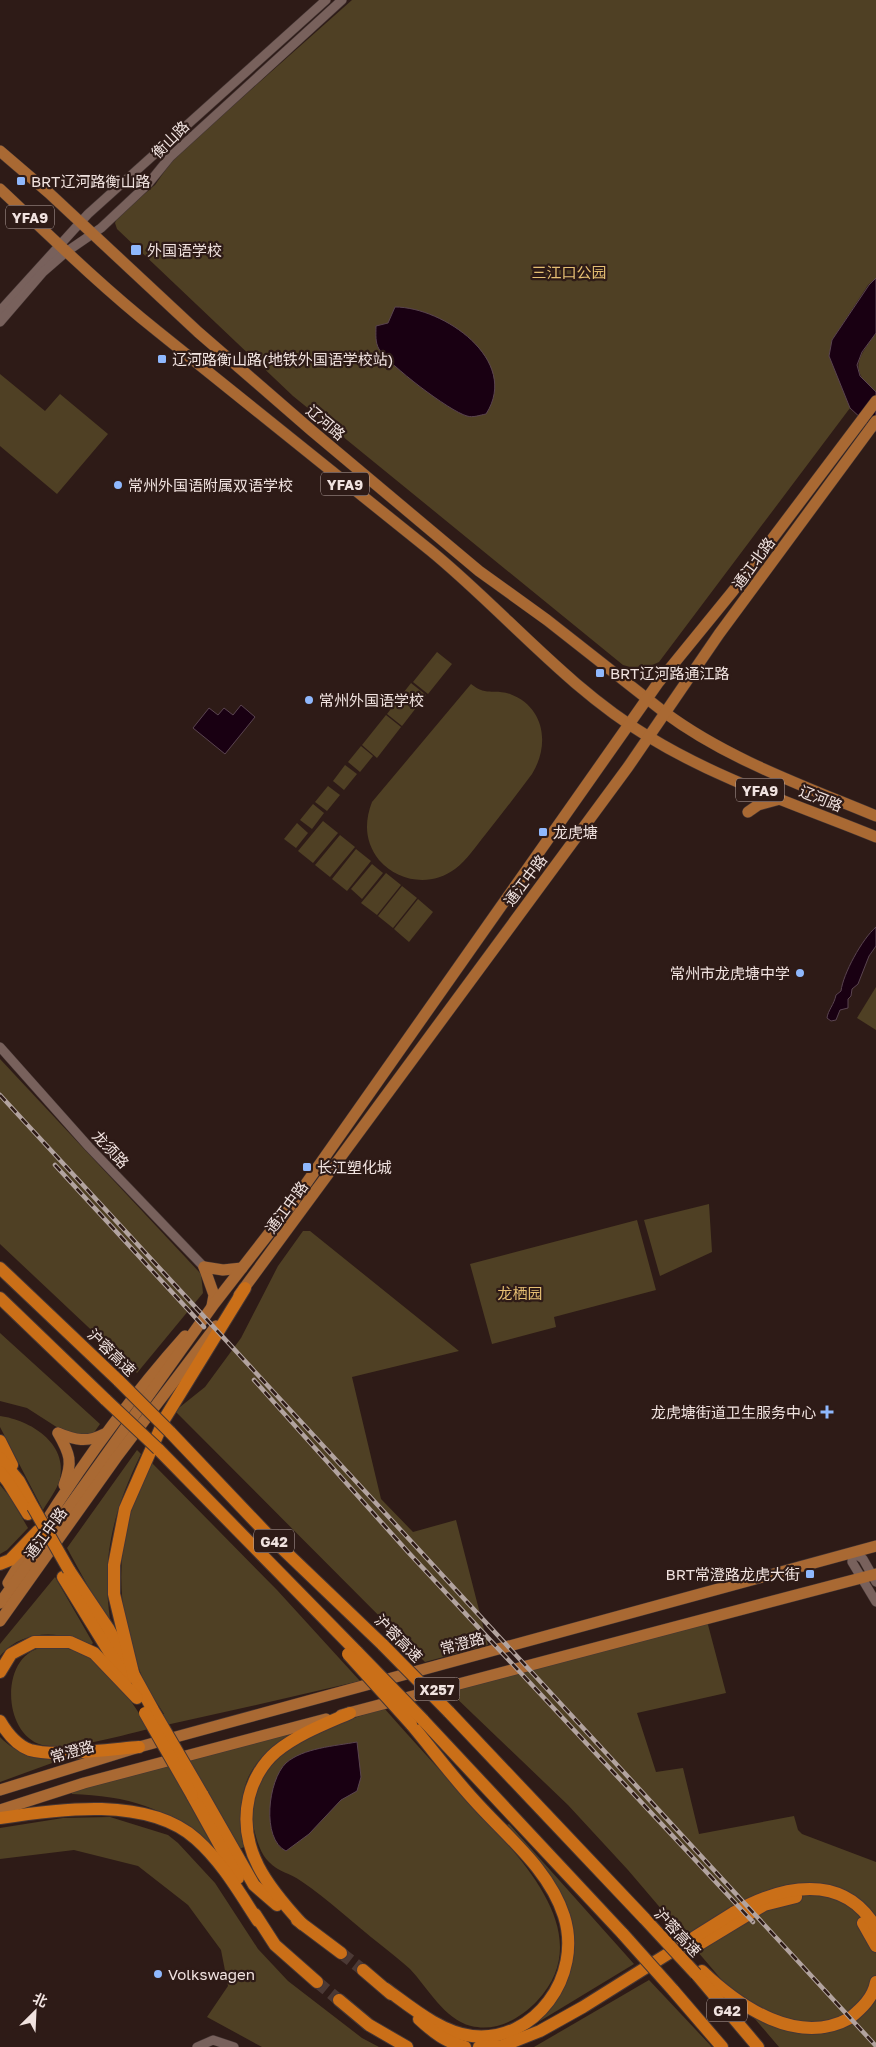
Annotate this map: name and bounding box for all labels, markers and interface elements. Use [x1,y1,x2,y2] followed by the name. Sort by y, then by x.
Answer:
[148,117,192,161] street label: 衡山路
[31,172,150,190] place label: BRT辽河路衡山路
[15,175,27,187] marker: BRT辽河路衡山路
[6,206,54,228] road number: YFA9
[147,241,222,259] place label: 外国语学校
[129,243,143,257] marker: 外国语学校
[531,263,607,281] park label: 三江口公园
[172,350,393,368] place label: 辽河路衡山路(地铁外国语学校站)
[156,353,168,365] marker: 辽河路衡山路(地铁外国语学校站)
[303,401,349,443] street label: 辽河路
[321,472,369,496] road number: YFA9
[128,476,293,494] place label: 常州外国语附属双语学校
[112,479,124,491] marker: 常州外国语附属双语学校
[728,533,778,593] street label: 通江北路
[610,664,729,682] place label: BRT辽河路通江路
[594,667,606,679] marker: BRT辽河路通江路
[319,691,424,709] place label: 常州外国语学校
[303,694,315,706] marker: 常州外国语学校
[736,778,784,802] road number: YFA9
[797,781,845,815] street label: 辽河路
[553,823,598,841] place label: 龙虎塘
[537,826,549,838] marker: 龙虎塘
[500,851,550,909] street label: 通江中路
[670,964,790,982] place label: 常州市龙虎塘中学
[794,967,806,979] marker: 常州市龙虎塘中学
[89,1126,133,1172] street label: 龙须路
[317,1158,392,1176] place label: 长江塑化城
[301,1161,313,1173] marker: 长江塑化城
[261,1177,311,1237] street label: 通江中路
[497,1284,543,1302] park label: 龙栖园
[84,1325,140,1379] street label: 沪蓉高速
[651,1403,816,1421] place label: 龙虎塘街道卫生服务中心
[820,1405,834,1419] marker: 龙虎塘街道卫生服务中心
[20,1503,70,1563] street label: 通江中路
[254,1530,294,1552] road number: G42
[666,1565,800,1583] place label: BRT常澄路龙虎大街
[804,1568,816,1580] marker: BRT常澄路龙虎大街
[371,1610,427,1666] street label: 沪蓉高速
[438,1628,486,1658] street label: 常澄路
[414,1678,460,1700] road number: X257
[48,1736,96,1766] street label: 常澄路
[651,1904,705,1960] street label: 沪蓉高速
[168,1965,255,1983] place label: Volkswagen
[152,1968,164,1980] marker: Volkswagen
[10,1987,60,2037] north arrow
[31,1989,50,2010] text: 北
[707,1998,747,2022] road number: G42

